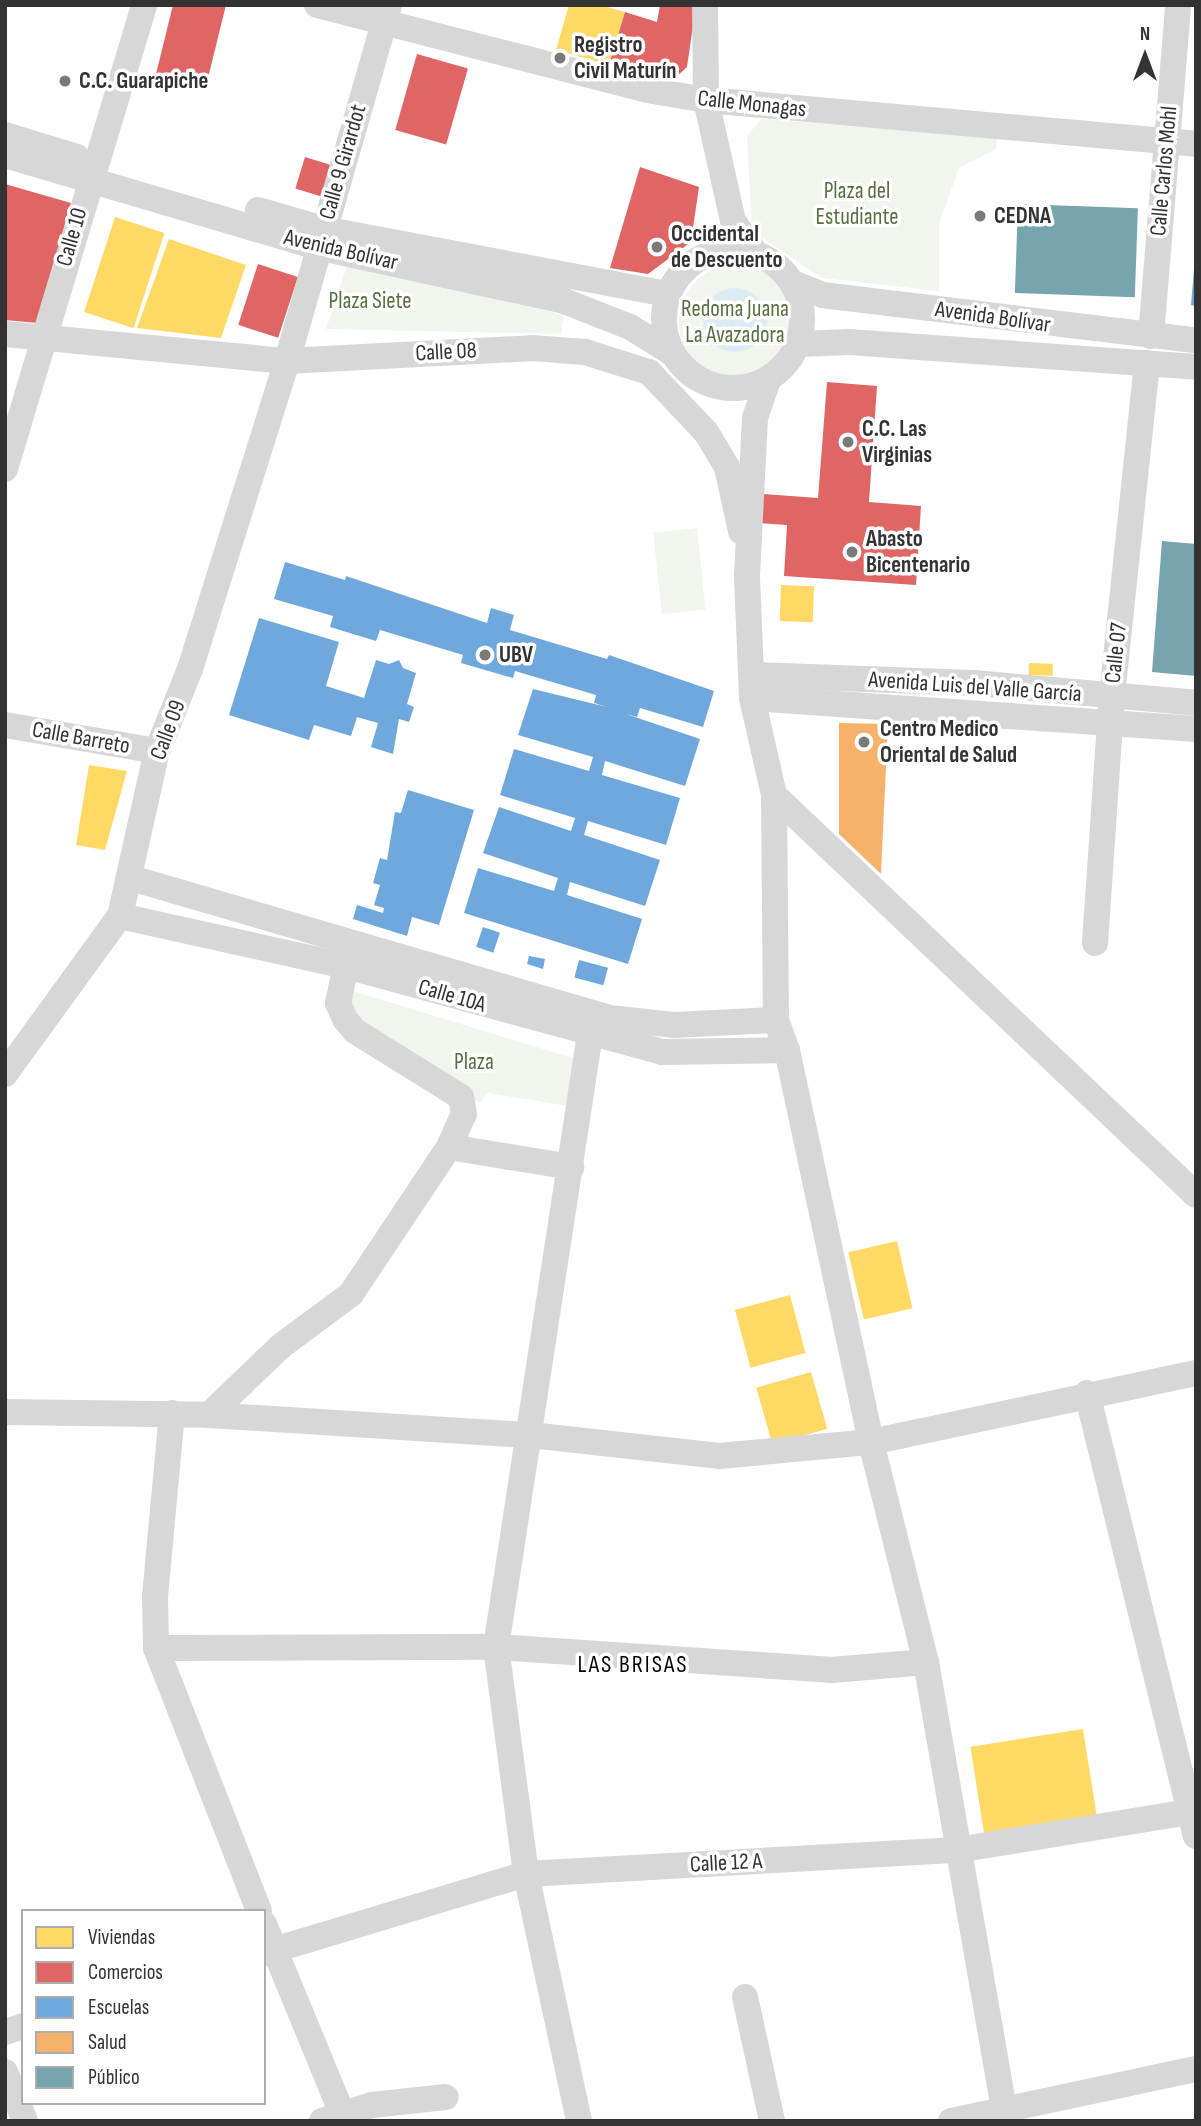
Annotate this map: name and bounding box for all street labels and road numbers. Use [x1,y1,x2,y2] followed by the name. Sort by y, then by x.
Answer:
[696,85,808,123] street label: Calle Monagas
[313,101,373,223] street label: Calle 9 Girardot
[1145,105,1183,237] street label: Calle Carlos Mohl
[51,205,93,269] street label: Calle 10
[281,223,401,277] street label: Avenida Bolívar
[934,295,1052,339] street label: Avenida Bolívar
[415,337,477,367] street label: Calle 08
[1099,621,1133,685] street label: Calle 07
[868,666,1082,708] street label: Avenida Luis del Valle García
[145,696,191,764] street label: Calle 09
[30,716,132,760] street label: Calle Barreto
[415,973,489,1019] street label: Calle 10A
[689,1847,763,1879] street label: Calle 12 A

